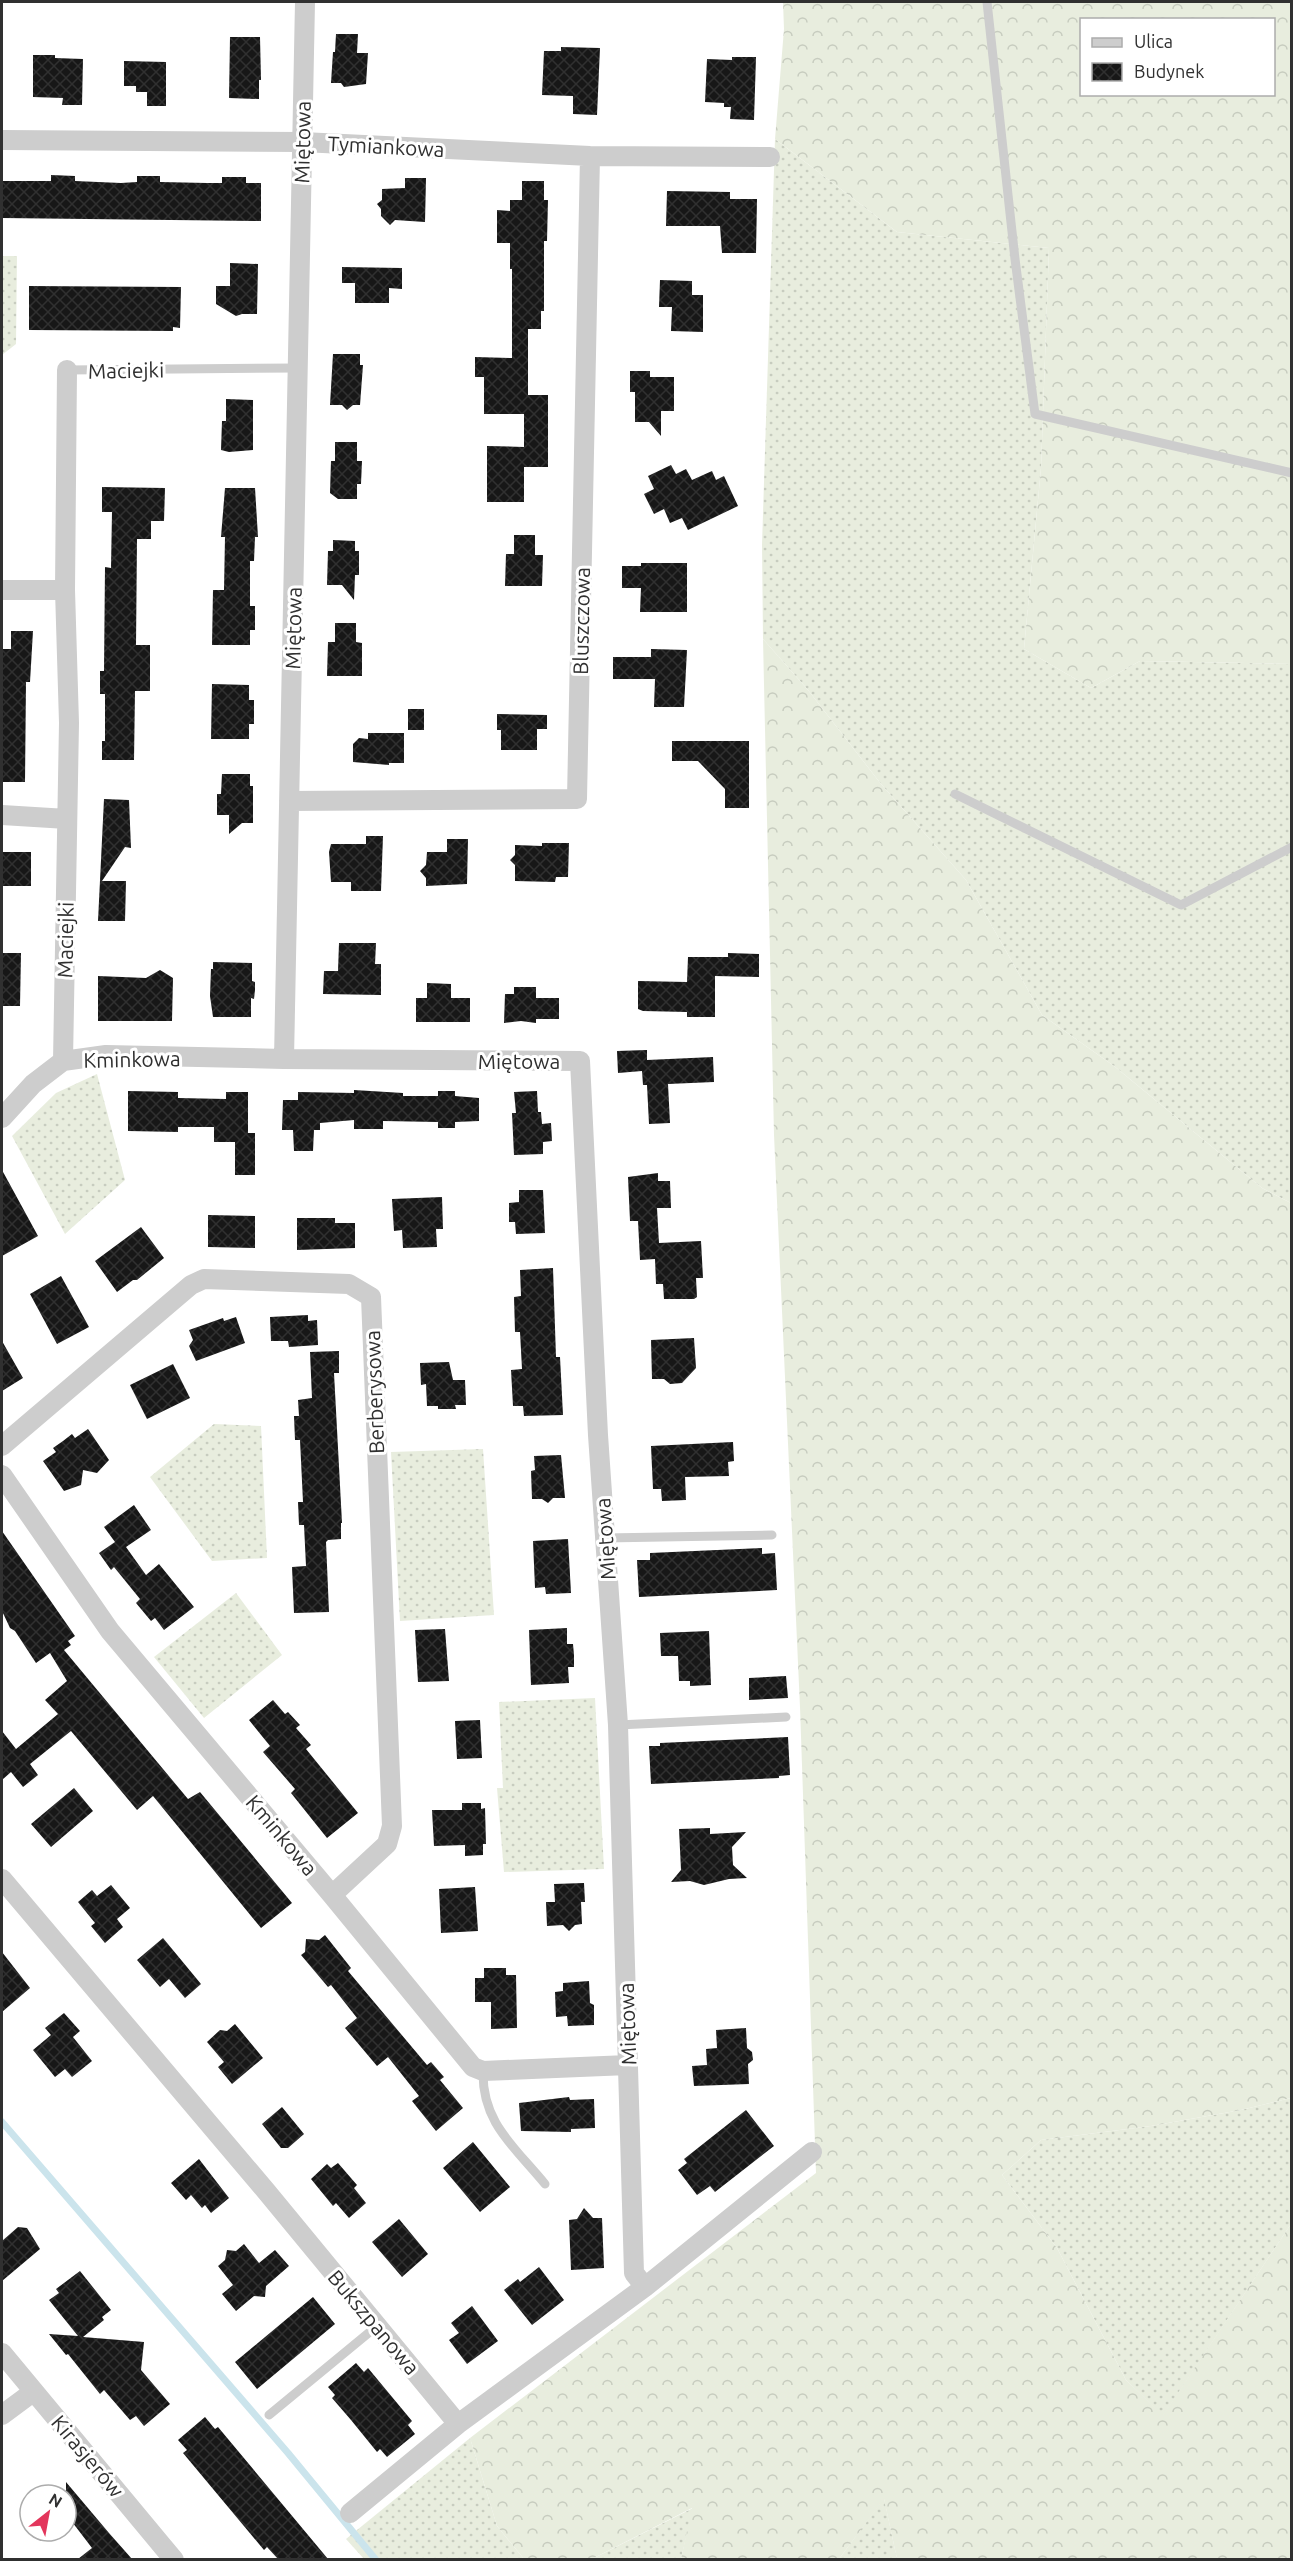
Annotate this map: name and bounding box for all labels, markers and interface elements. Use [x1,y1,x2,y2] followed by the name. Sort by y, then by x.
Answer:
[1080,18,1275,96] legend
[1134,31,1173,51] text: Ulica
[1134,61,1204,81] text: Budynek
[289,101,315,183] street label: Miętowa
[327,131,445,161] street label: Tymiankowa
[88,357,164,383] street label: Maciejki
[568,567,594,675] street label: Bluszczowa
[280,587,306,669] street label: Miętowa
[52,902,78,978] street label: Maciejki
[83,1046,181,1072] street label: Kminkowa
[478,1049,560,1073] street label: Miętowa
[360,1330,388,1454] street label: Berberysowa
[590,1497,620,1581] street label: Miętowa
[241,1790,323,1880] street label: Kminkowa
[614,1982,640,2066] street label: Miętowa
[323,2265,425,2379] street label: Bukszpanowa
[47,2410,129,2502] street label: Kirasjerów
[18,2483,78,2543] north arrow
[46,2489,65,2511] text: N

